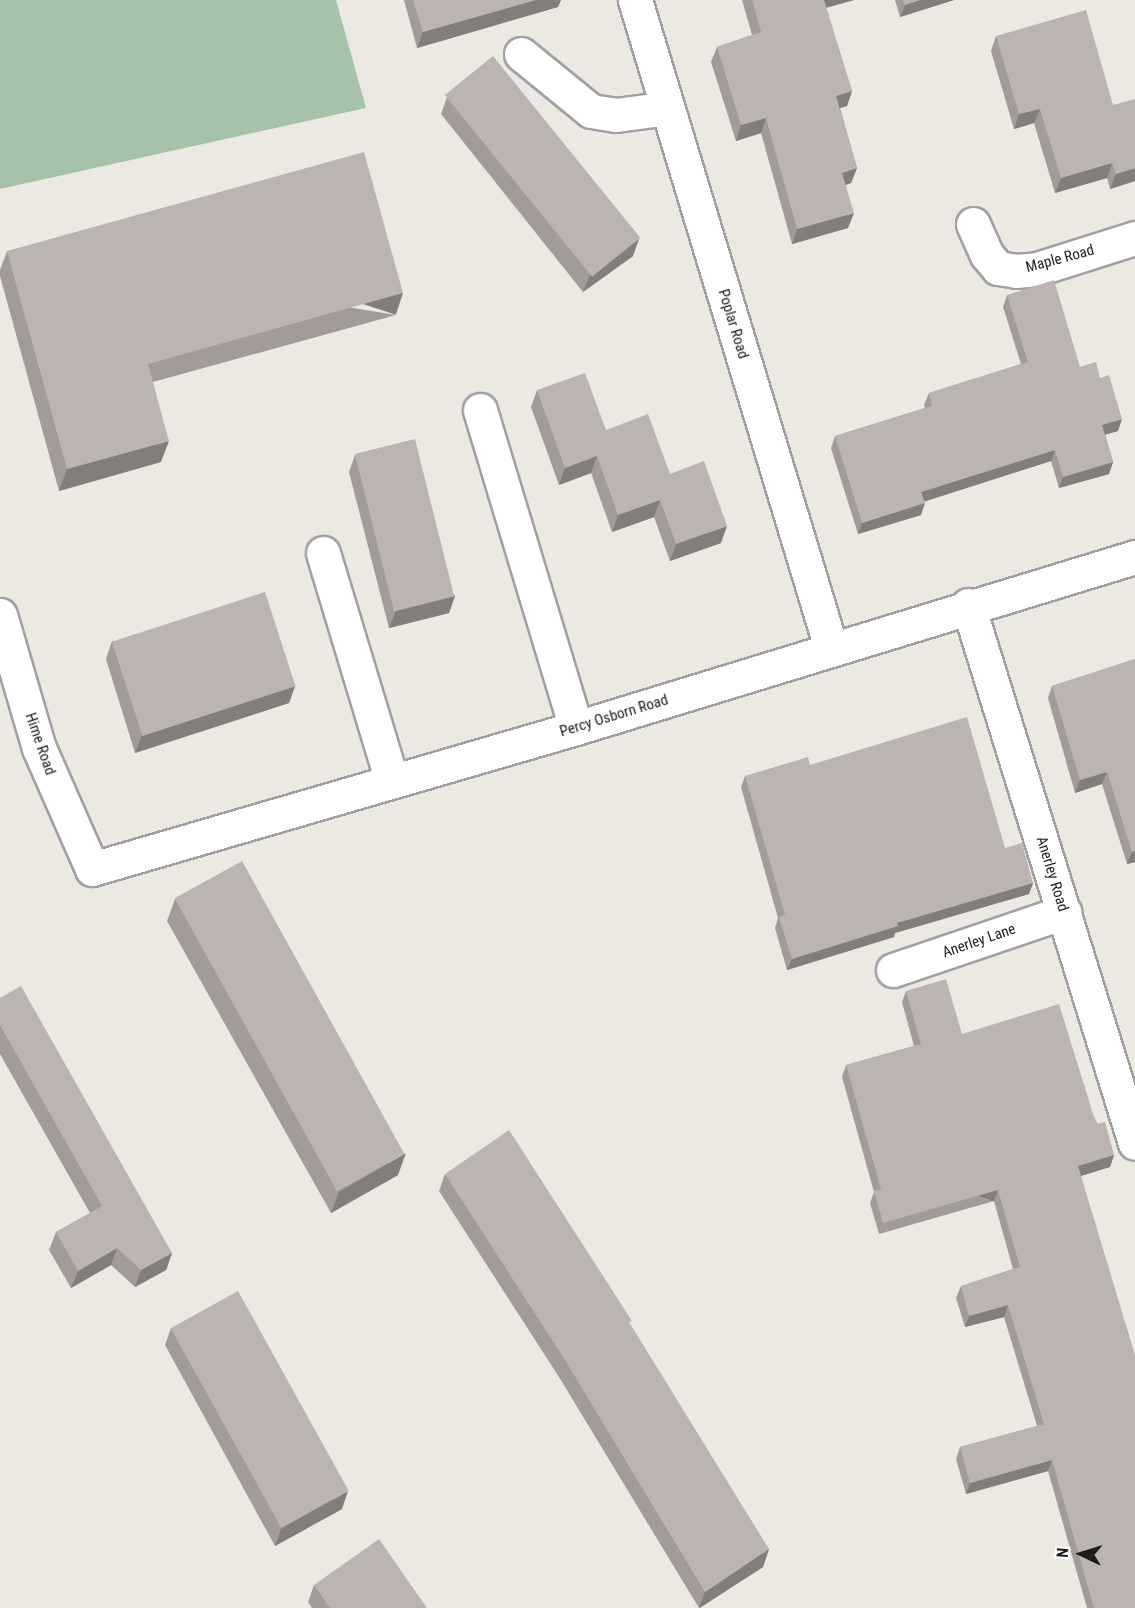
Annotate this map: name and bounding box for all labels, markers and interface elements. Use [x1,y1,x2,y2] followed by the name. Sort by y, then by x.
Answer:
[1024,241,1096,277] street label: Maple Road
[714,287,752,361] street label: Poplar Road
[558,691,670,741] street label: Percy Osborn Road
[21,711,59,777] street label: Hime Road
[1032,834,1072,914] street label: Anerley Road
[940,920,1018,962] street label: Anerley Lane
[1051,1524,1111,1584] north arrow
[1053,1547,1072,1558] text: N

